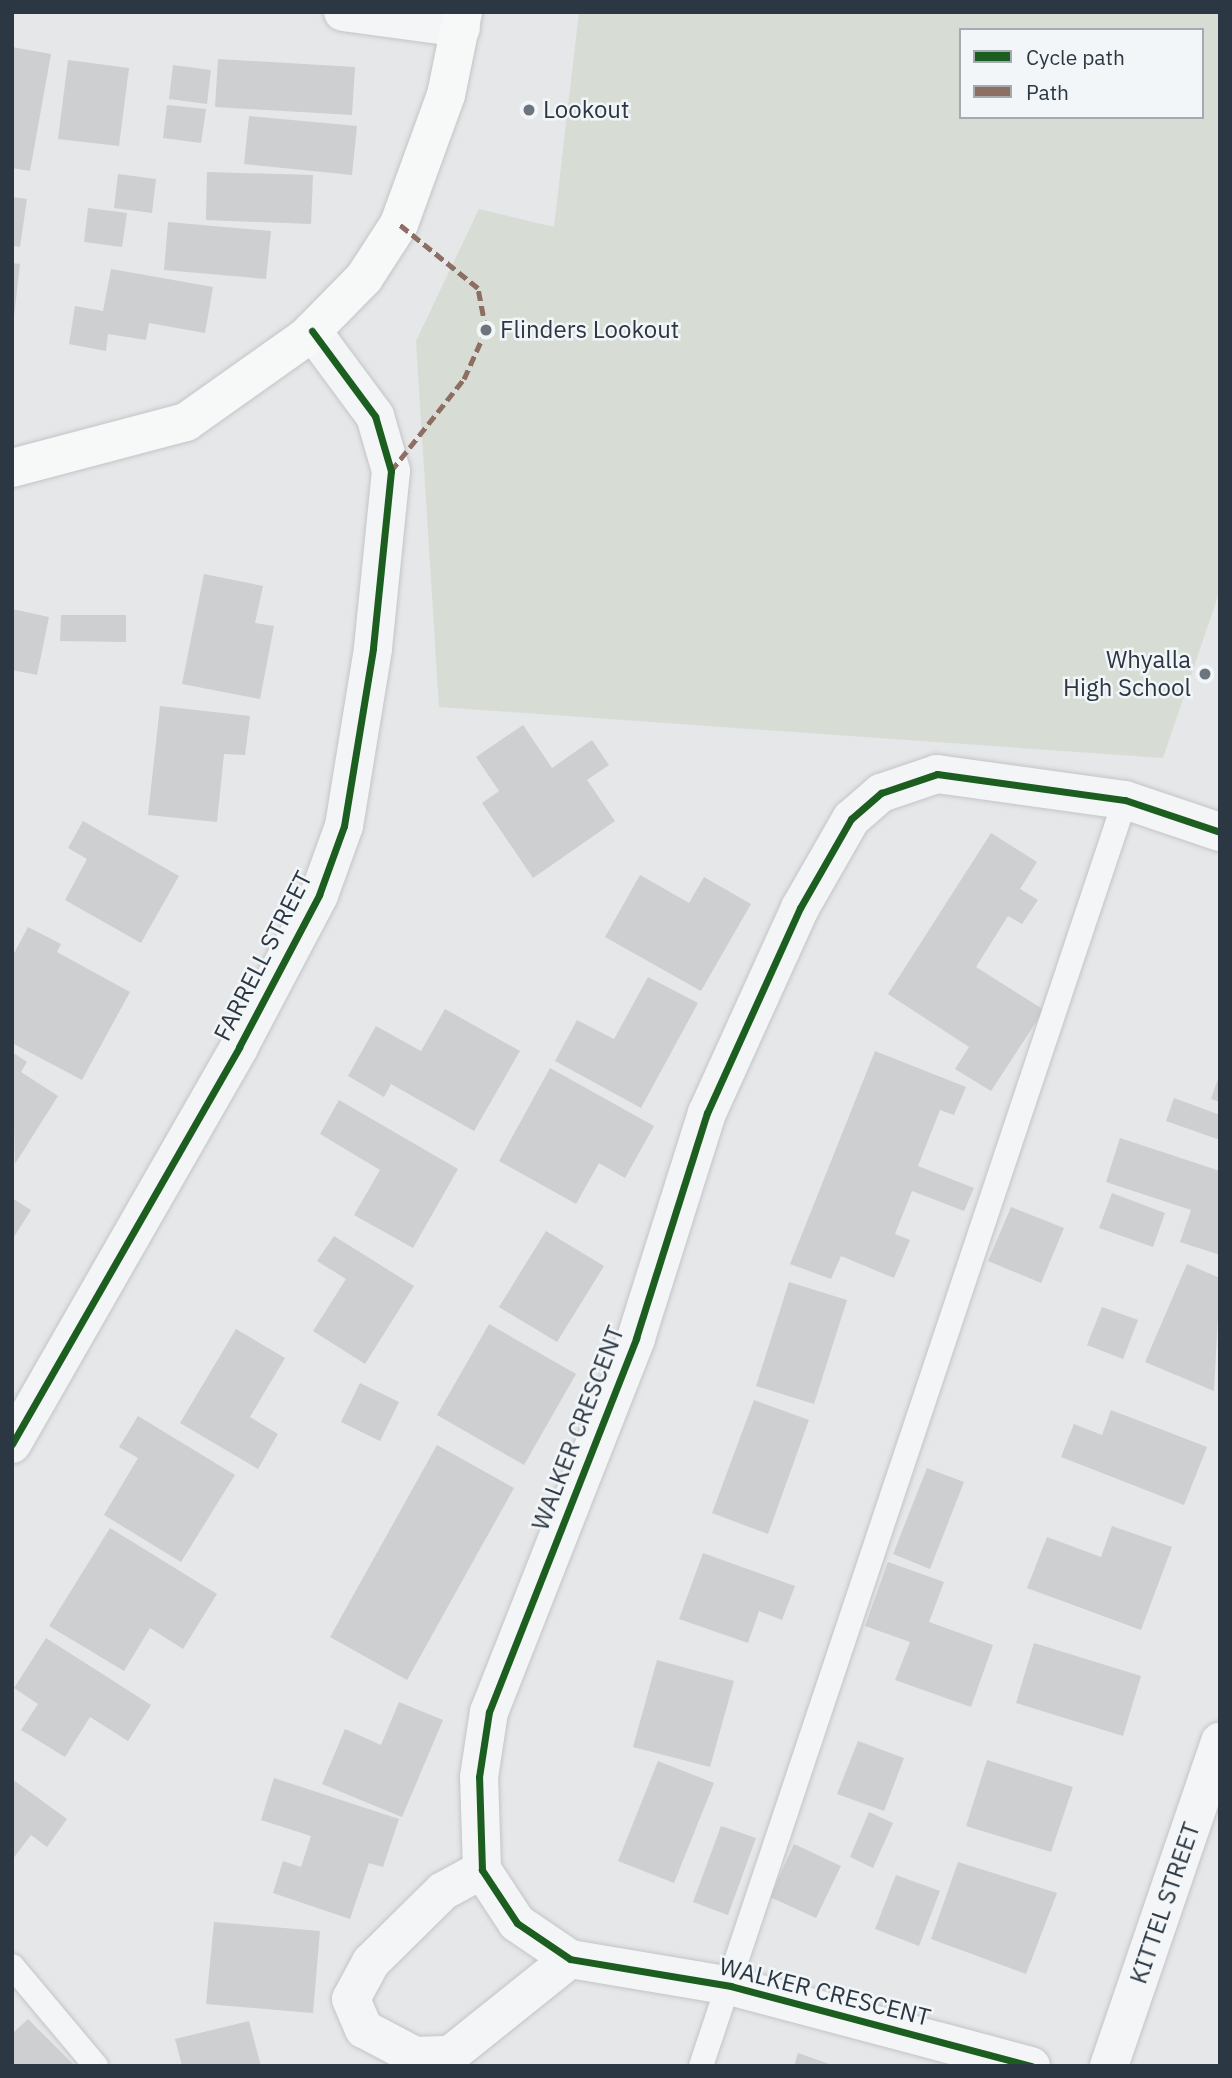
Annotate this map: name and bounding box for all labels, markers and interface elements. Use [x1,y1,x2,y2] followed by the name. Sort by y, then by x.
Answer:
[959,28,1204,119] legend
[1026,43,1125,71] text: Cycle path
[1026,78,1069,106] text: Path
[543,96,629,124] place label: Lookout
[521,102,537,118] marker: Lookout
[500,316,679,344] place label: Flinders Lookout
[478,322,494,338] marker: Flinders Lookout
[1063,646,1191,702] place label: Whyalla High School
[1197,666,1213,682] marker: Whyalla High School
[208,866,318,1046] street label: FARRELL STREET
[526,1322,630,1534] street label: WALKER CRESCENT
[1124,1819,1206,1987] street label: KITTEL STREET
[716,1952,934,2032] street label: WALKER CRESCENT

